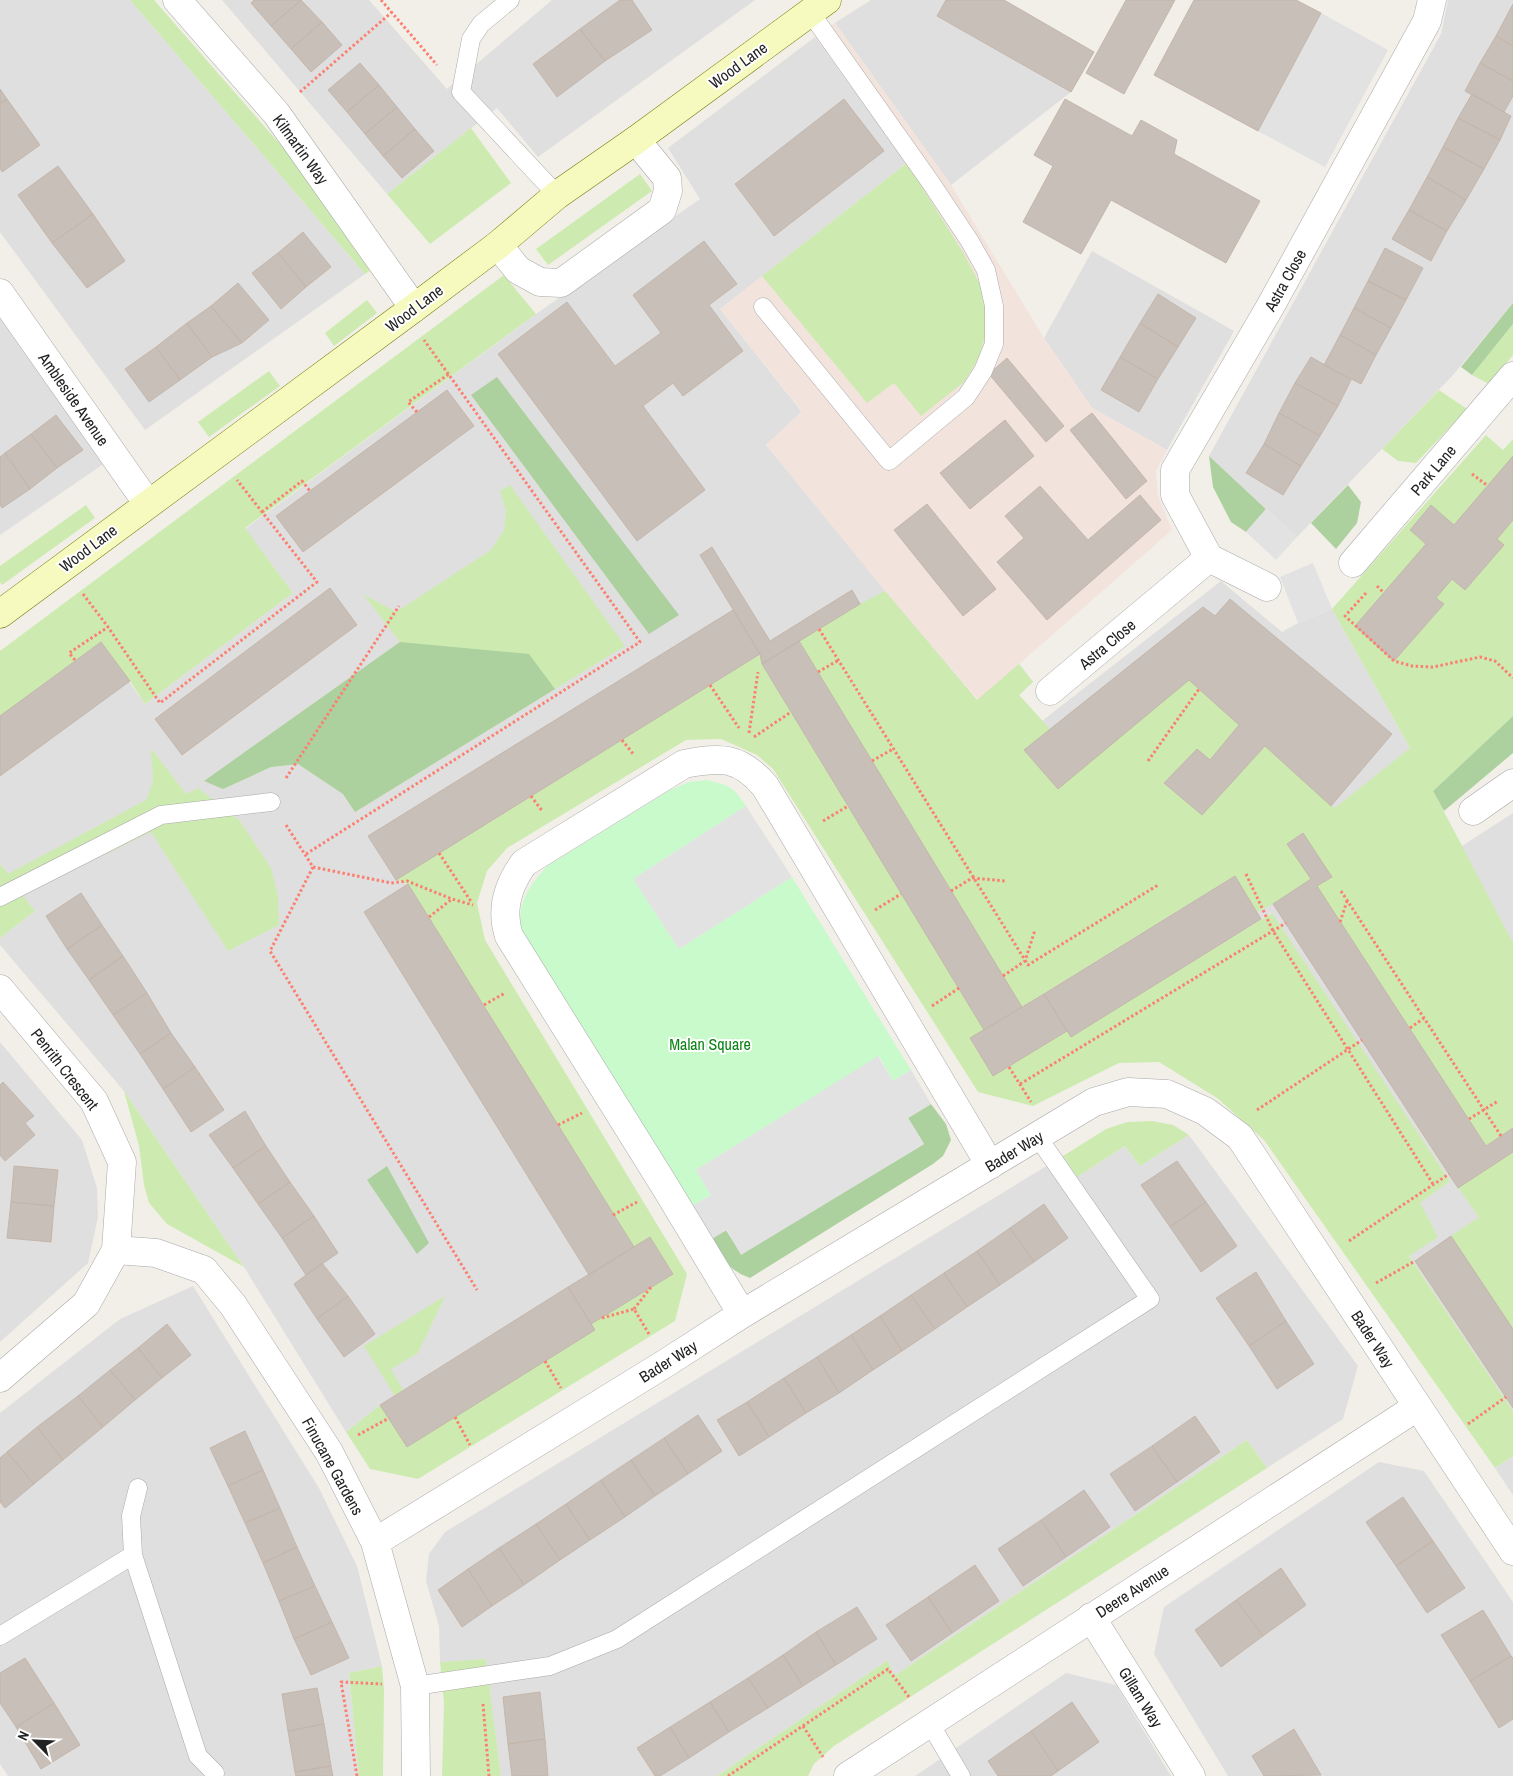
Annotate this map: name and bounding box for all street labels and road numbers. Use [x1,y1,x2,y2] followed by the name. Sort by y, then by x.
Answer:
[704,36,772,94] street label: Wood Lane
[268,109,334,189] street label: Kilmartin Way
[1258,245,1311,316] street label: Astra Close
[381,279,447,337] street label: Wood Lane
[33,347,114,450] street label: Ambleside Avenue
[1405,440,1461,500] street label: Park Lane
[55,519,121,577] street label: Wood Lane
[1073,614,1140,675] street label: Astra Close
[26,1023,104,1115] street label: Penrith Crescent
[981,1125,1048,1177] street label: Bader Way
[1346,1306,1400,1372] street label: Bader Way
[635,1334,702,1387] street label: Bader Way
[297,1413,369,1519] street label: Finucane Gardens
[1091,1559,1173,1623] street label: Deere Avenue
[1114,1663,1168,1732] street label: Gillam Way

